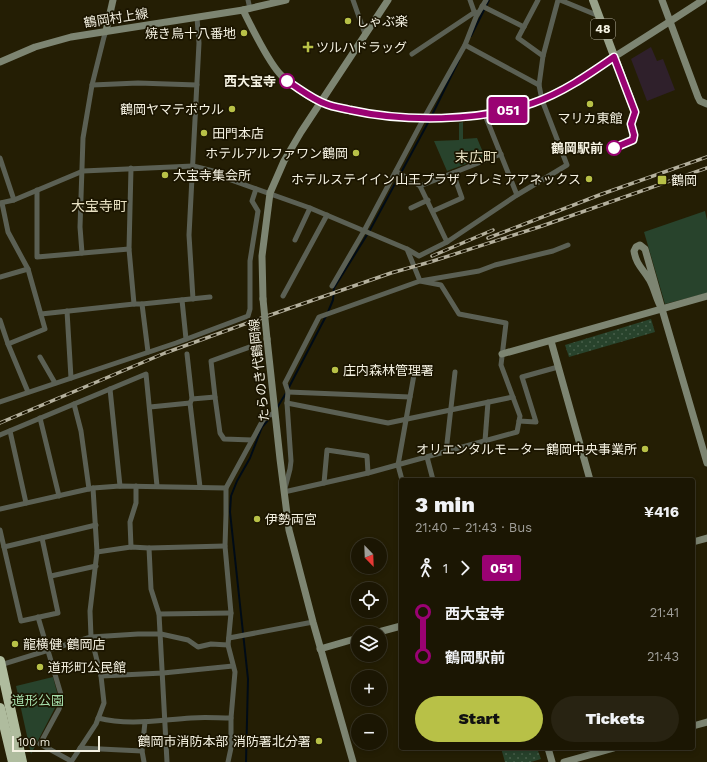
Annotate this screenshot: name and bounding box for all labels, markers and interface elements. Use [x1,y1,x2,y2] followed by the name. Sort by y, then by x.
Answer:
[83,6,149,30] street label: 鶴岡村上線
[356,14,408,29] place label: しゃぶ楽
[343,16,353,26] marker: しゃぶ楽
[591,19,615,39] road number: 48
[145,26,236,41] place label: 焼き鳥十八番地
[239,28,249,38] marker: 焼き鳥十八番地
[316,40,407,55] place label: ツルハドラッグ
[303,42,313,52] marker: ツルハドラッグ
[279,73,295,89] marker: 西大宝寺
[224,74,276,89] place label: 西大宝寺
[485,97,531,123] line badge: 051
[585,99,595,109] marker: マリカ東館
[120,102,224,117] place label: 鶴岡ヤマテボウル
[496,102,520,118] text: 051
[227,104,237,114] marker: 鶴岡ヤマテボウル
[557,111,623,126] place label: マリカ東館
[212,126,264,141] place label: 田門本店
[199,128,209,138] marker: 田門本店
[606,140,622,156] marker: 鶴岡駅前
[551,141,603,156] place label: 鶴岡駅前
[205,146,348,161] place label: ホテルアルファワン鶴岡
[351,148,361,158] marker: ホテルアルファワン鶴岡
[455,149,497,165] district label: 末広町
[173,168,251,183] place label: 大宝寺集会所
[160,170,170,180] marker: 大宝寺集会所
[291,172,581,187] place label: ホテルステイイン山王プラザ プレミアアネックス
[671,173,697,188] place label: 鶴岡
[584,174,594,184] marker: ホテルステイイン山王プラザ プレミアアネックス
[656,174,668,186] marker: 鶴岡
[71,198,127,214] district label: 大宝寺町
[246,318,272,422] street label: たらのき代鶴岡線
[343,363,434,378] place label: 庄内森林管理署
[330,365,340,375] marker: 庄内森林管理署
[416,442,637,457] place label: オリエンタルモーター鶴岡中央事業所
[640,444,650,454] marker: オリエンタルモーター鶴岡中央事業所
[415,492,475,517] text: 3 min
[644,503,679,521] text: ¥416
[265,512,317,527] place label: 伊勢両宮
[252,514,262,524] marker: 伊勢両宮
[415,520,532,535] text: 21:40 – 21:43 · Bus
[351,538,387,574] north arrow
[351,538,387,750] map controls
[415,557,437,579] icon: walk
[454,557,476,579] icon: forward
[490,560,513,576] text: 051
[443,561,448,576] text: 1
[351,582,387,618] button: locate
[445,605,505,623] text: 西大宝寺
[650,605,679,620] text: 21:41
[351,626,387,662] button: layers
[23,637,105,652] place label: 龍横健 鶴岡店
[10,639,20,649] marker: 龍横健 鶴岡店
[445,649,505,667] text: 鶴岡駅前
[647,649,679,664] text: 21:43
[48,660,126,675] place label: 道形町公民館
[35,662,45,672] marker: 道形町公民館
[351,670,387,706] button: +
[12,693,64,708] park label: 道形公園
[415,696,543,742] button: Start
[551,696,679,742] button: Tickets
[351,714,387,750] button: −
[12,734,100,753] scale bar
[138,734,311,749] place label: 鶴岡市消防本部 消防署北分署
[18,736,50,749] text: 100 m
[314,736,324,746] marker: 鶴岡市消防本部 消防署北分署

